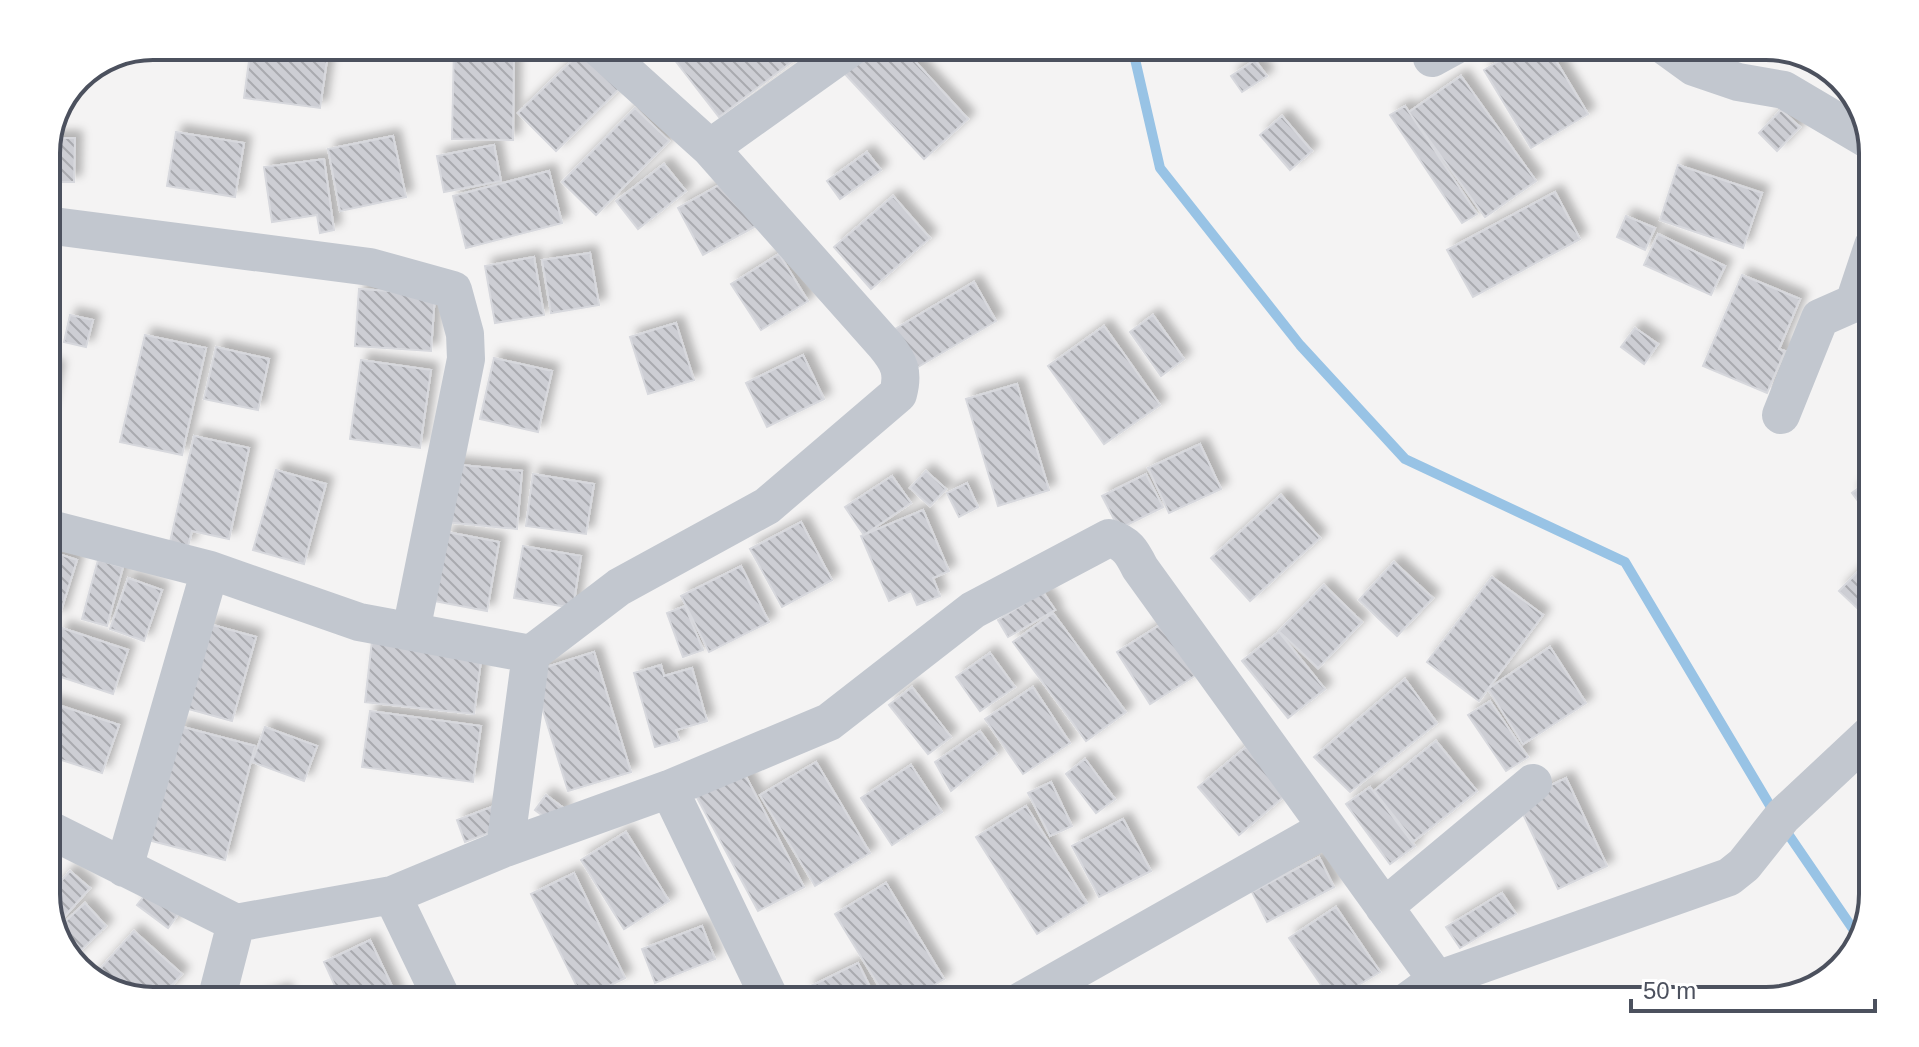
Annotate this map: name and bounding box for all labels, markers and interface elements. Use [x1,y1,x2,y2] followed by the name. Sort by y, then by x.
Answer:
[1631,963,1875,1013] scale bar
[1643,977,1696,1004] text: 50 m

